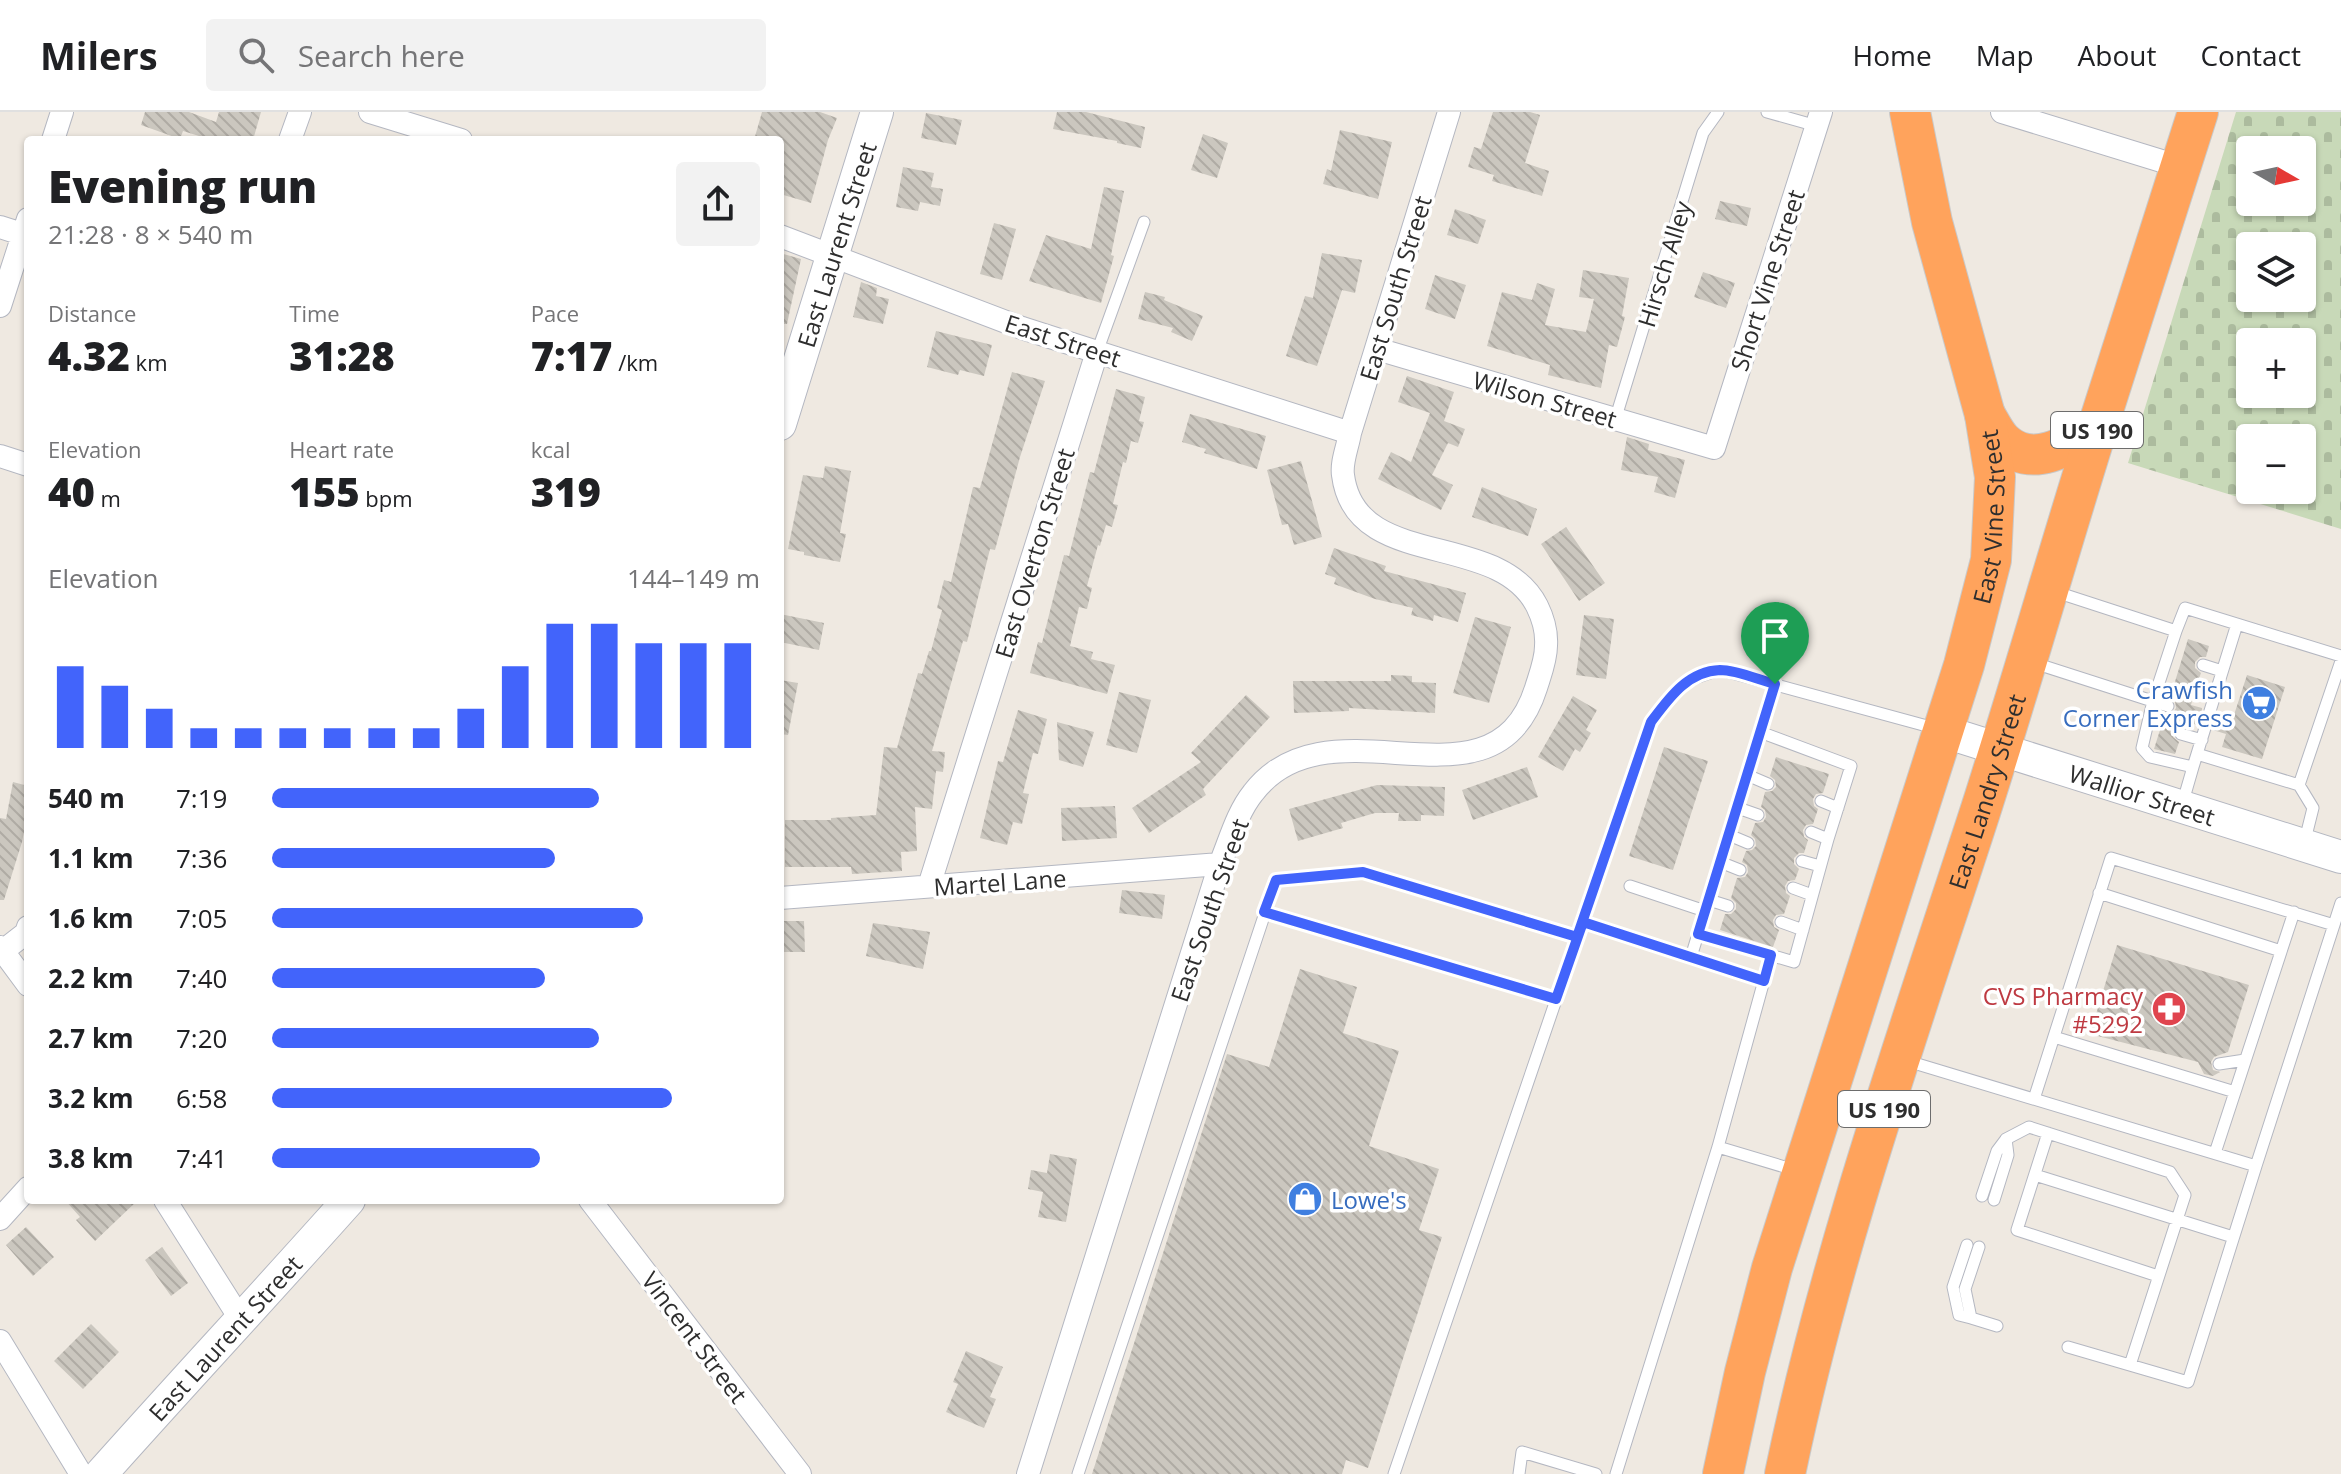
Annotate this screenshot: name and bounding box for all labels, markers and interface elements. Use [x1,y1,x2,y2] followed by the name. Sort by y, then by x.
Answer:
[206,19,766,91] search box
[40,29,158,81] text: Milers
[234,33,278,77] icon: search
[298,35,465,76] text: Search here
[1853,36,1932,74] text: Home
[1976,36,2034,74] text: Map
[2078,36,2156,74] text: About
[2200,36,2301,74] text: Contact
[2236,136,2316,216] north arrow
[2236,136,2316,504] map controls
[788,138,883,351] street label: East Laurent Street
[48,156,317,216] text: Evening run
[676,162,760,246] button: share
[1722,185,1812,375] street label: Short Vine Street
[1351,191,1439,385] street label: East South Street
[1629,196,1699,331] street label: Hirsch Alley
[48,216,253,252] text: 21:28 · 8 × 540 m
[2236,232,2316,312] button: layers
[48,298,136,328] text: Distance
[289,298,340,328] text: Time
[531,298,579,328] text: Pace
[1001,306,1125,374] street label: East Street
[48,328,130,383] text: 4.32
[289,328,395,383] text: 31:28
[531,328,613,383] text: 7:17
[2236,328,2316,408] button: +
[130,347,168,377] text: km
[613,347,658,377] text: /km
[1469,363,1621,435] street label: Wilson Street
[2051,412,2143,448] road number: US 190
[2236,424,2316,504] button: −
[1964,428,2012,607] street label: East Vine Street
[48,434,141,464] text: Elevation
[289,434,394,464] text: Heart rate
[531,434,571,464] text: kcal
[986,444,1082,662] street label: East Overton Street
[48,464,95,519] text: 40
[289,464,360,519] text: 155
[531,464,601,519] text: 319
[95,483,121,513] text: m
[360,483,413,513] text: bpm
[48,560,158,596] text: Elevation
[627,560,760,596] text: 144–149 m
[1741,602,1809,684] pin
[1753,614,1797,658] icon: arrive
[2063,673,2233,734] place label: Crawfish Corner Express
[2240,684,2278,722] supermarket icon: Crawfish Corner Express
[1939,690,2032,893] street label: East Landry Street
[2065,756,2219,833] street label: Wallior Street
[48,780,125,816] text: 540 m
[176,780,227,816] text: 7:19
[1162,814,1256,1006] street label: East South Street
[48,840,134,876] text: 1.1 km
[176,840,227,876] text: 7:36
[932,861,1068,903] street label: Martel Lane
[48,900,134,936] text: 1.6 km
[176,900,227,936] text: 7:05
[48,960,134,996] text: 2.2 km
[176,960,227,996] text: 7:40
[1983,979,2144,1040] place label: CVS Pharmacy #5292
[2150,990,2188,1028] pharmacy icon: CVS Pharmacy #5292
[48,1020,134,1056] text: 2.7 km
[176,1020,227,1056] text: 7:20
[48,1080,134,1116] text: 3.2 km
[176,1080,227,1116] text: 6:58
[1838,1091,1930,1127] road number: US 190
[48,1140,134,1176] text: 3.8 km
[176,1140,227,1176] text: 7:41
[1286,1180,1324,1218] shop icon: Lowe's
[1331,1183,1407,1216] place label: Lowe's
[140,1248,309,1428] street label: East Laurent Street
[635,1265,755,1409] street label: Vincent Street

